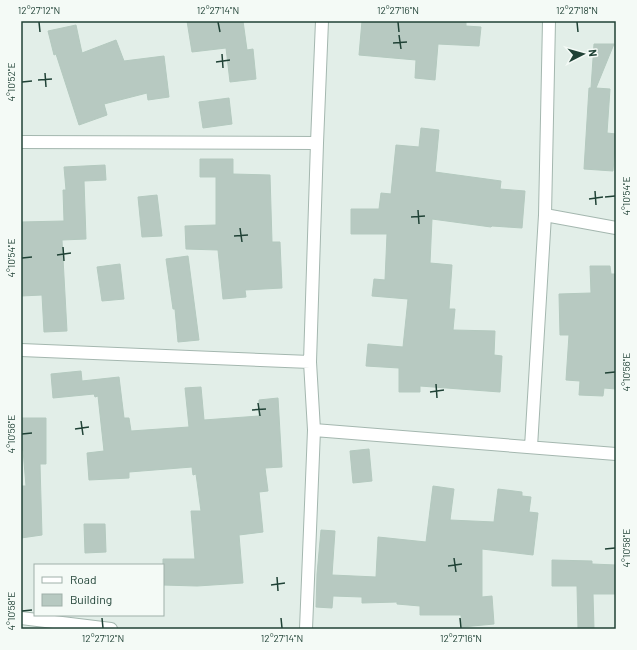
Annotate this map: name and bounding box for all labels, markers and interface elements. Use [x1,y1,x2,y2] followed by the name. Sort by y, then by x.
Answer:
[18,4,60,16] text: 12°27'12"N
[197,4,239,16] text: 12°27'14"N
[377,4,419,16] text: 12°27'16"N
[556,4,598,16] text: 12°27'18"N
[563,34,603,74] north arrow
[587,49,600,57] text: N
[5,63,17,101] text: 4°10'52"E
[620,177,632,215] text: 4°10'54"E
[5,239,17,277] text: 4°10'54"E
[620,353,632,391] text: 4°10'56"E
[5,415,17,453] text: 4°10'56"E
[620,529,632,567] text: 4°10'58"E
[34,564,164,616] legend
[70,572,97,586] text: Road
[5,592,17,630] text: 4°10'58"E
[70,592,112,606] text: Building
[82,632,124,644] text: 12°27'12"N
[261,632,303,644] text: 12°27'14"N
[440,632,482,644] text: 12°27'16"N

